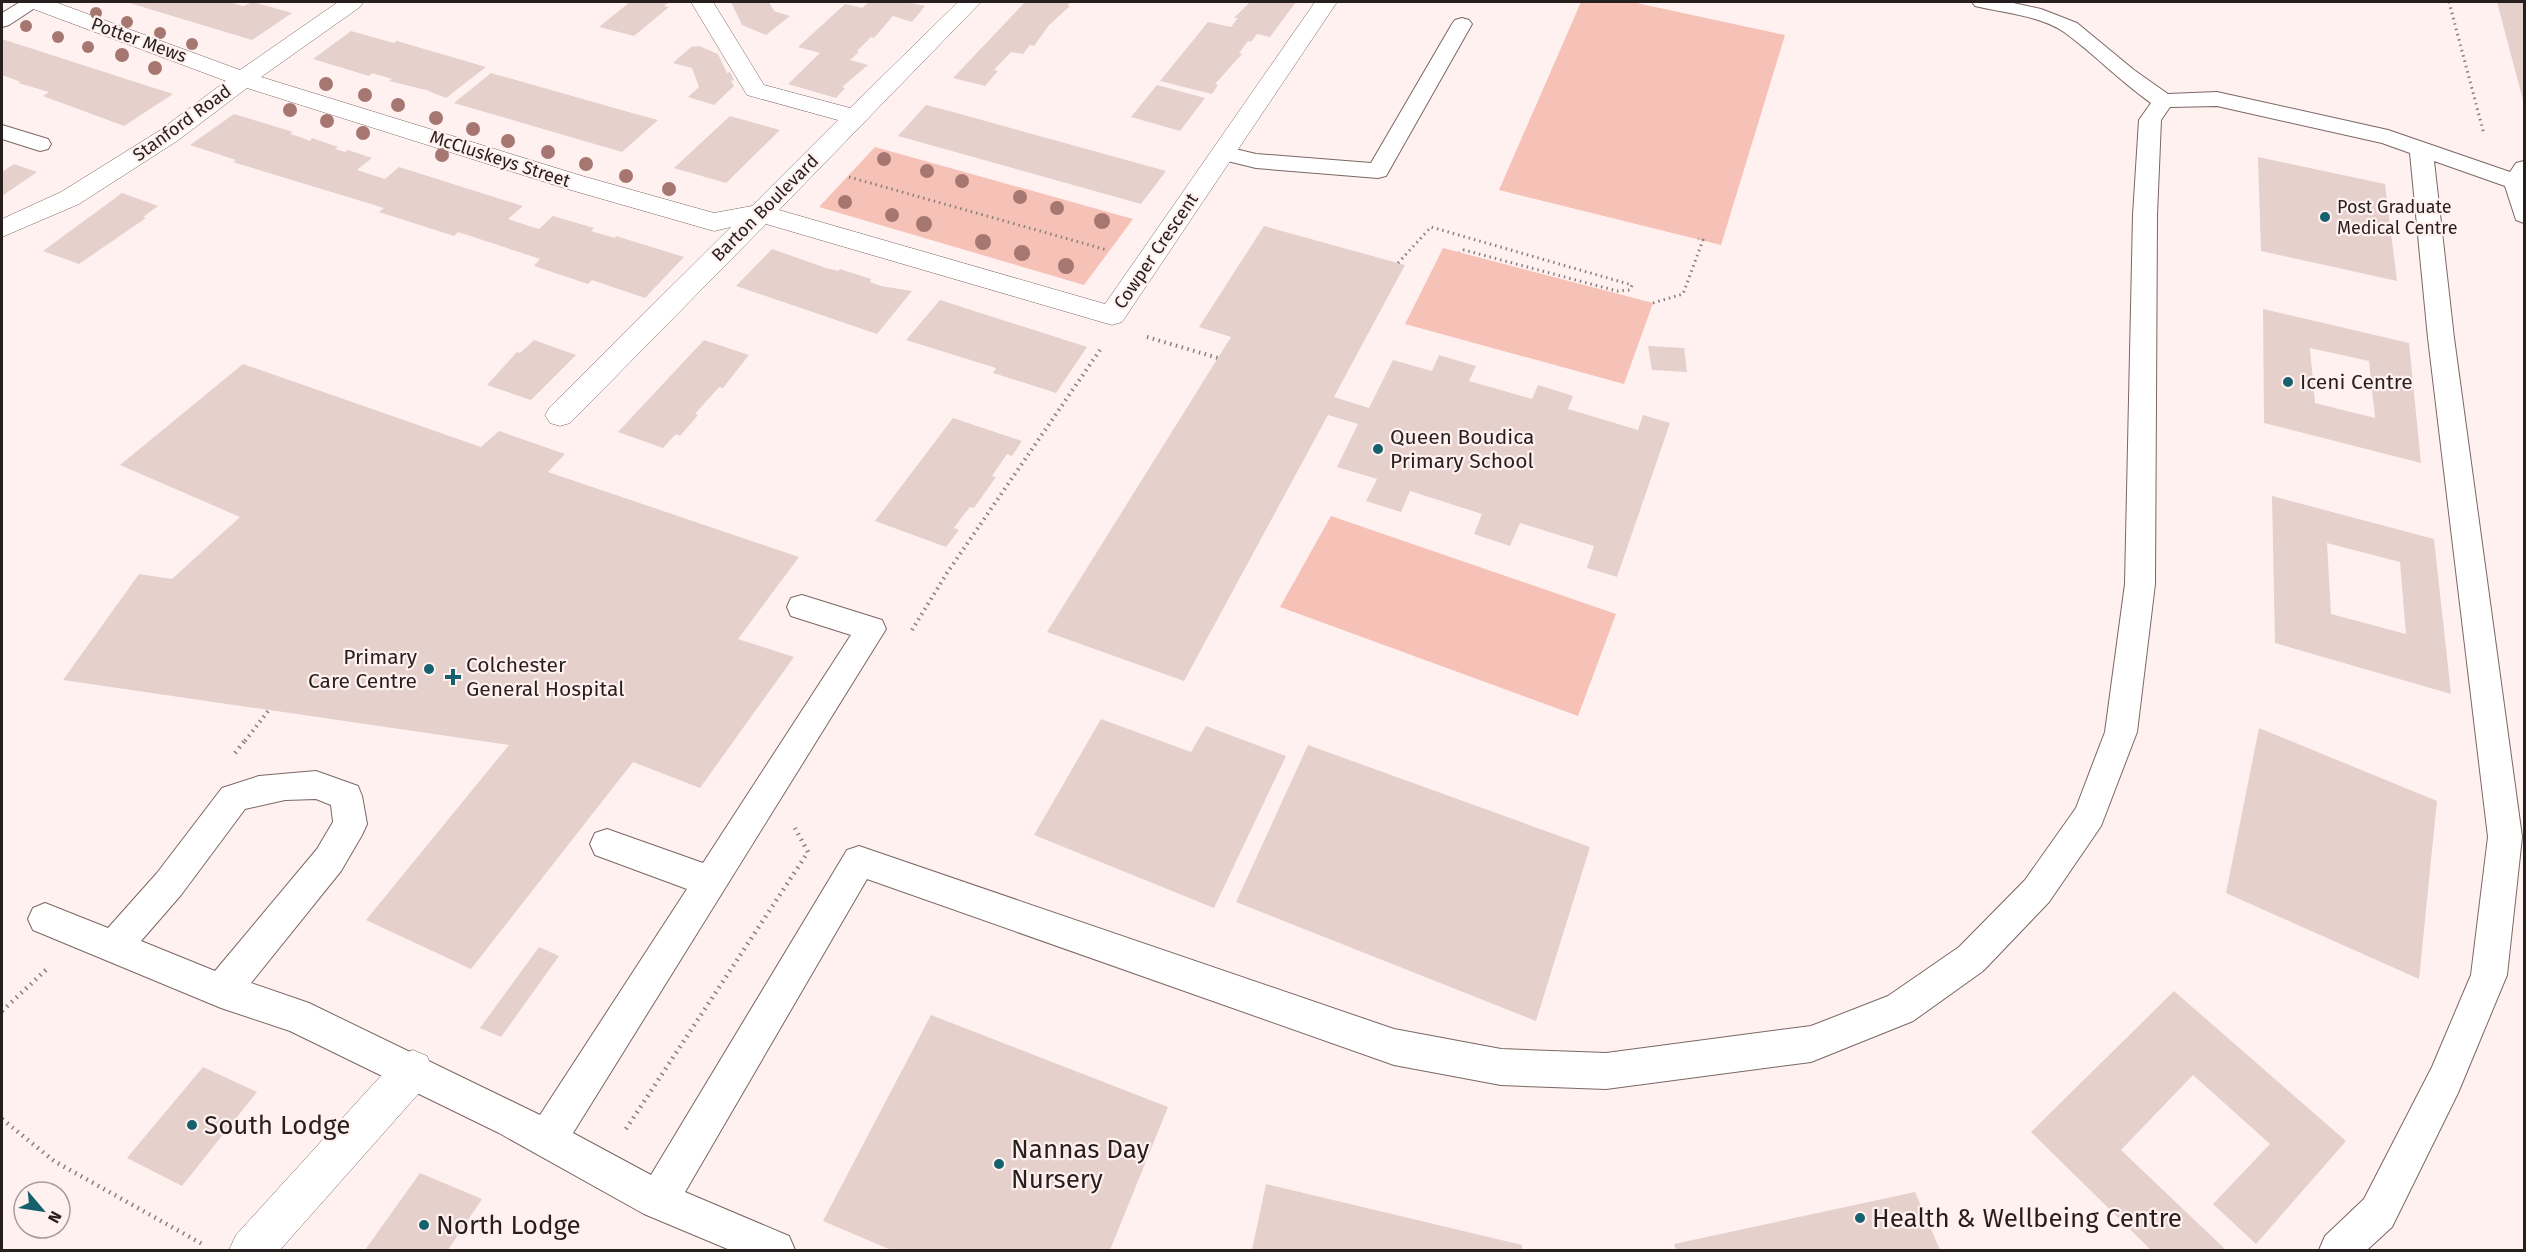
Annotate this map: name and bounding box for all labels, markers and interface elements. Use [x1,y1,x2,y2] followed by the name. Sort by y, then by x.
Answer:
[88,13,190,67] street label: Potter Mews
[128,80,236,166] street label: Stanford Road
[427,126,573,192] street label: McCluskeys Street
[707,150,823,266] street label: Barton Boulevard
[1109,189,1203,313] street label: Cowper Crescent
[2337,196,2458,239] place label: Post Graduate Medical Centre
[2318,210,2332,224] marker: Post Graduate Medical Centre
[2300,369,2413,395] place label: Iceni Centre
[2281,375,2295,389] marker: Iceni Centre
[1390,424,1534,474] place label: Queen Boudica Primary School
[1371,442,1385,456] marker: Queen Boudica Primary School
[308,644,418,694] place label: Primary Care Centre
[466,652,624,702] place label: Colchester General Hospital
[422,662,436,676] marker: Primary Care Centre
[444,668,462,686] marker: Colchester General Hospital
[204,1110,350,1141] place label: South Lodge
[185,1118,199,1132] marker: South Lodge
[1011,1134,1150,1195] place label: Nannas Day Nursery
[992,1157,1006,1171] marker: Nannas Day Nursery
[12,1180,72,1240] north arrow
[1872,1203,2182,1234] place label: Health & Wellbeing Centre
[44,1208,66,1226] text: N
[436,1210,581,1241] place label: North Lodge
[1853,1211,1867,1225] marker: Health & Wellbeing Centre
[417,1218,431,1232] marker: North Lodge

